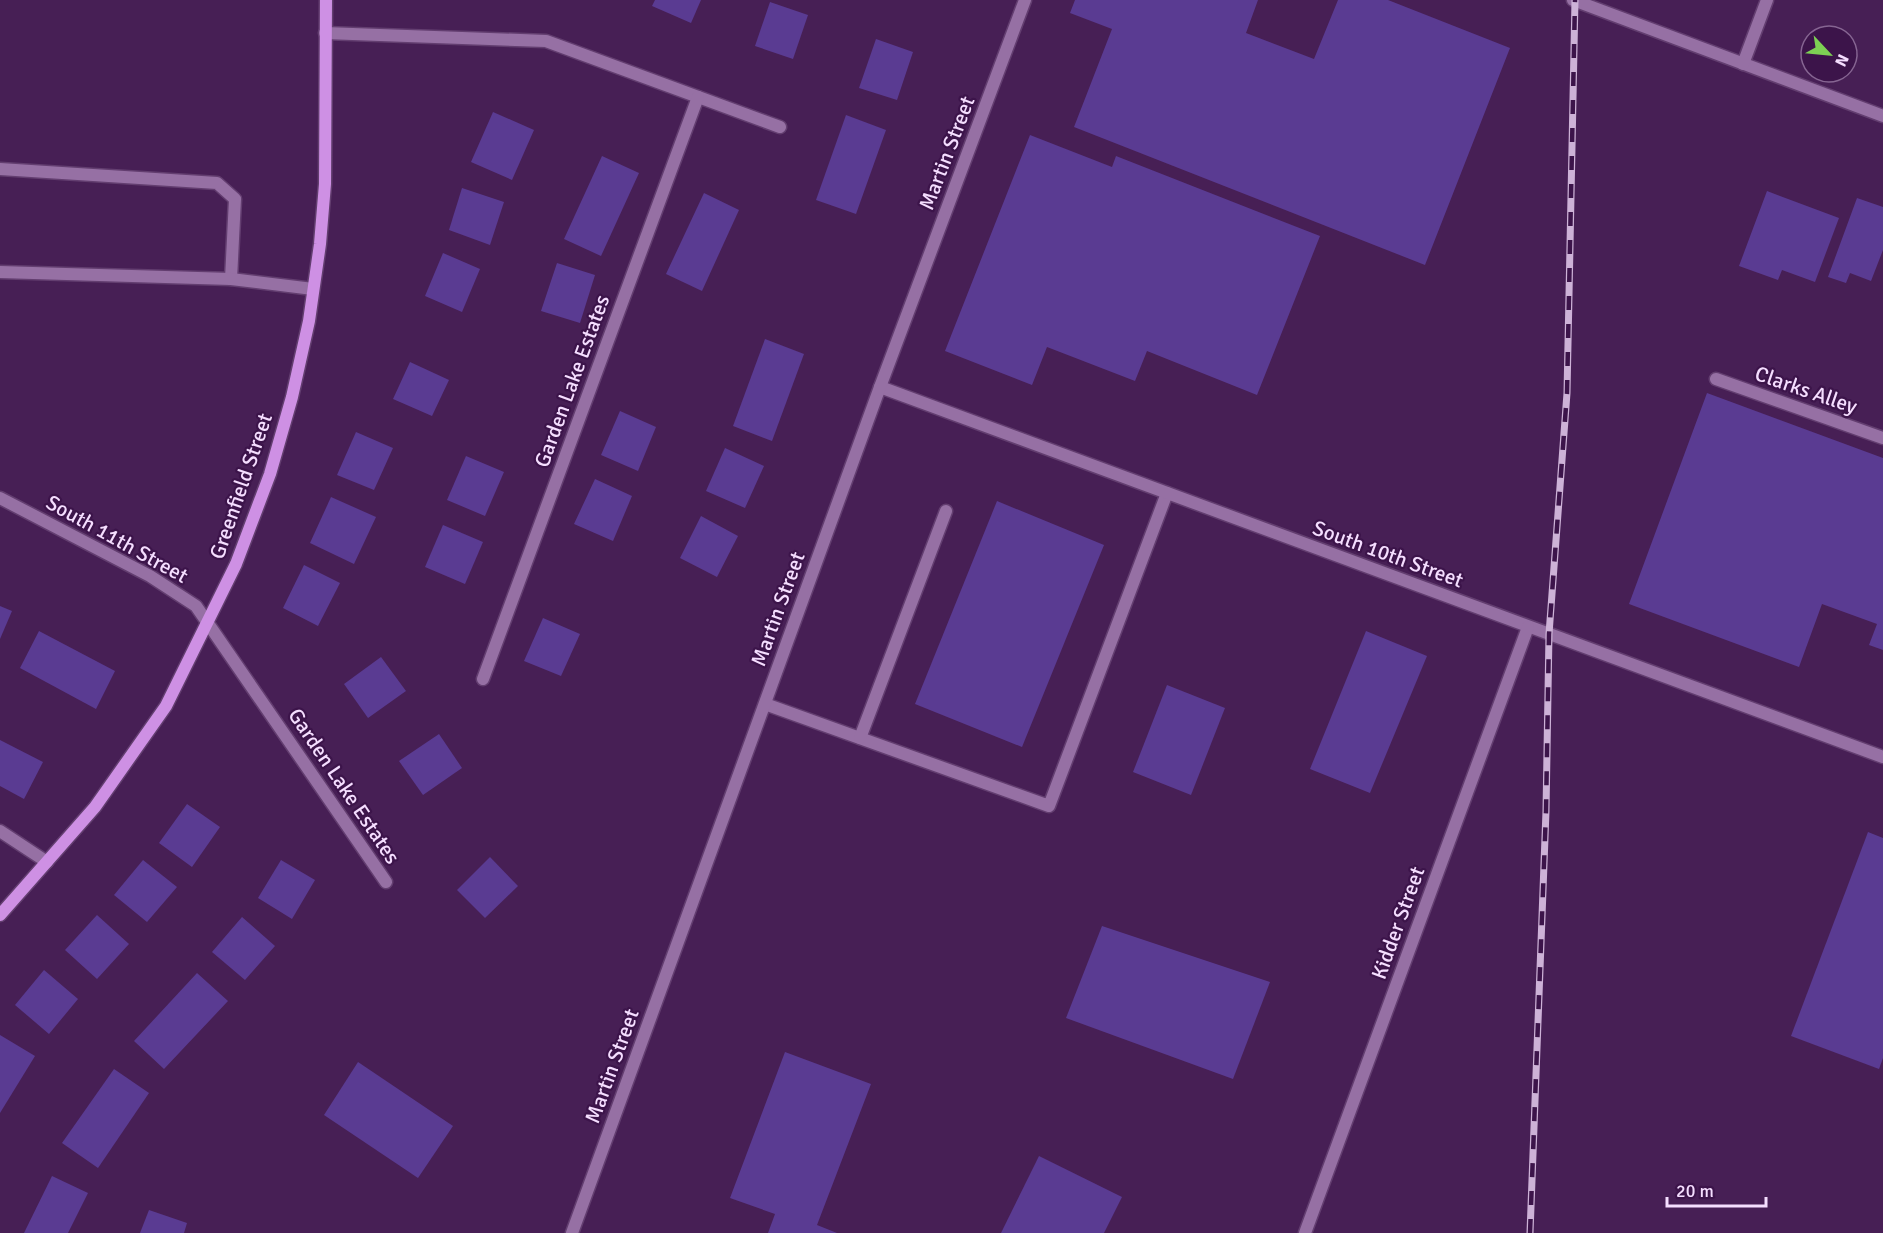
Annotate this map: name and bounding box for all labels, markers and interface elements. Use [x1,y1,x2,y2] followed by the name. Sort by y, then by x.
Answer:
[1799,24,1859,84] north arrow
[1830,51,1853,70] text: N
[913,92,981,214] street label: Martin Street
[529,291,615,471] street label: Garden Lake Estates
[1752,360,1861,420] street label: Clarks Alley
[204,410,278,562] street label: Greenfield Street
[41,489,193,589] street label: South 11th Street
[1309,515,1467,593] street label: South 10th Street
[745,548,811,670] street label: Martin Street
[282,703,406,869] street label: Garden Lake Estates
[1366,863,1430,983] street label: Kidder Street
[579,1005,645,1127] street label: Martin Street
[1667,1170,1766,1208] scale bar
[1676,1180,1714,1202] text: 20 m

